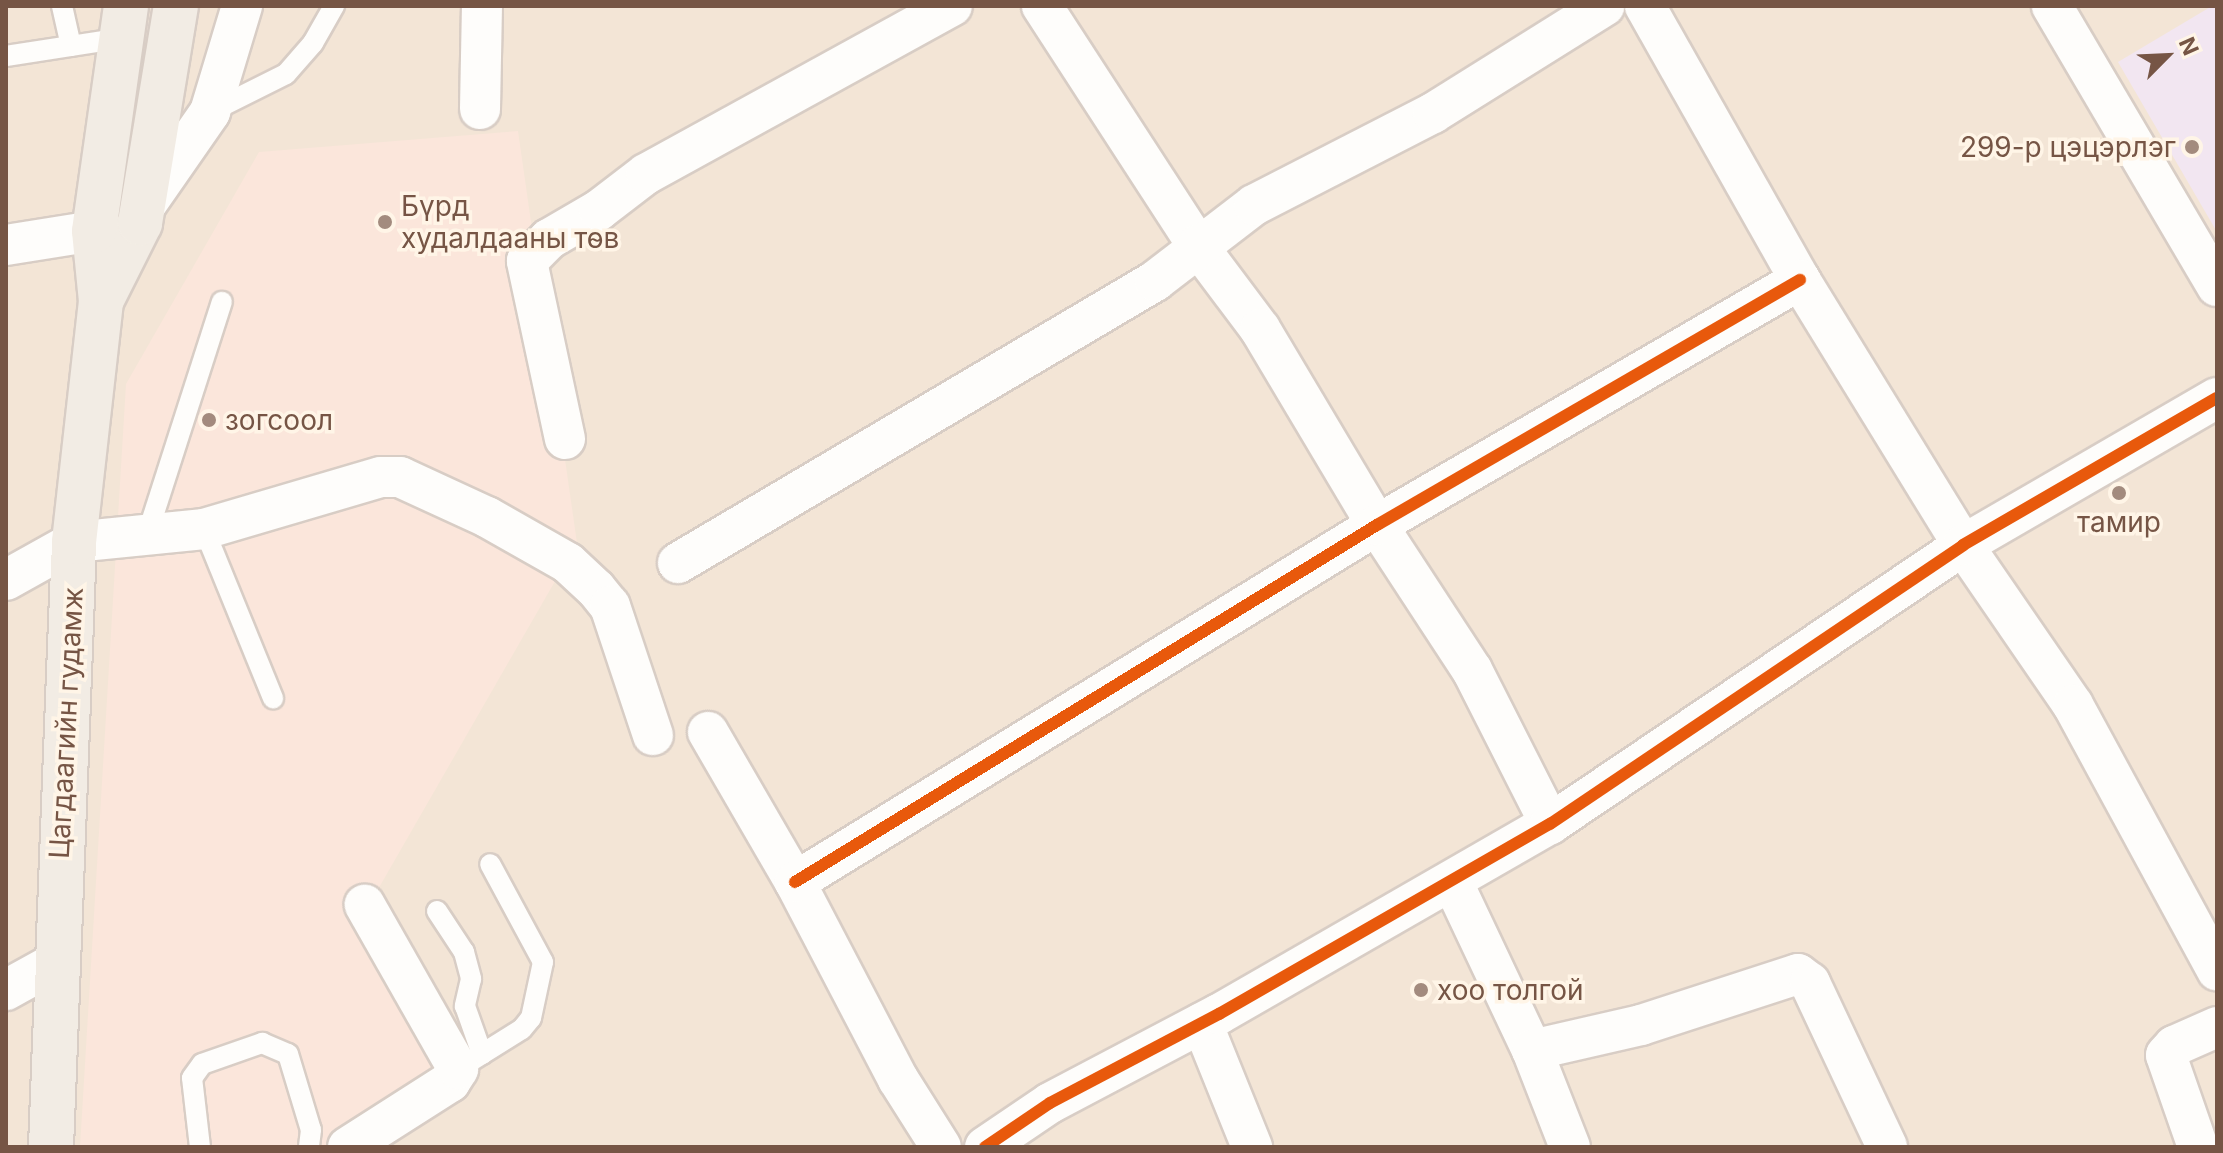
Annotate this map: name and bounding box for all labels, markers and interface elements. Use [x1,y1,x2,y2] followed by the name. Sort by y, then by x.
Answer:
[2127,16,2207,96] north arrow
[2174,33,2204,59] text: N
[1960,130,2176,164] place label: 299-р цэцэрлэг
[2183,138,2201,156] marker: 299-р цэцэрлэг
[401,189,619,255] place label: Бүрд худалдааны төв
[376,213,394,231] marker: Бүрд худалдааны төв
[225,403,333,437] place label: зогсоол
[200,411,218,429] marker: зогсоол
[2110,484,2128,502] marker: тамир
[2077,505,2161,539] place label: тамир
[42,586,90,860] street label: Цагдаагийн гудамж
[1437,973,1584,1007] place label: хоо толгой
[1412,981,1430,999] marker: хоо толгой

